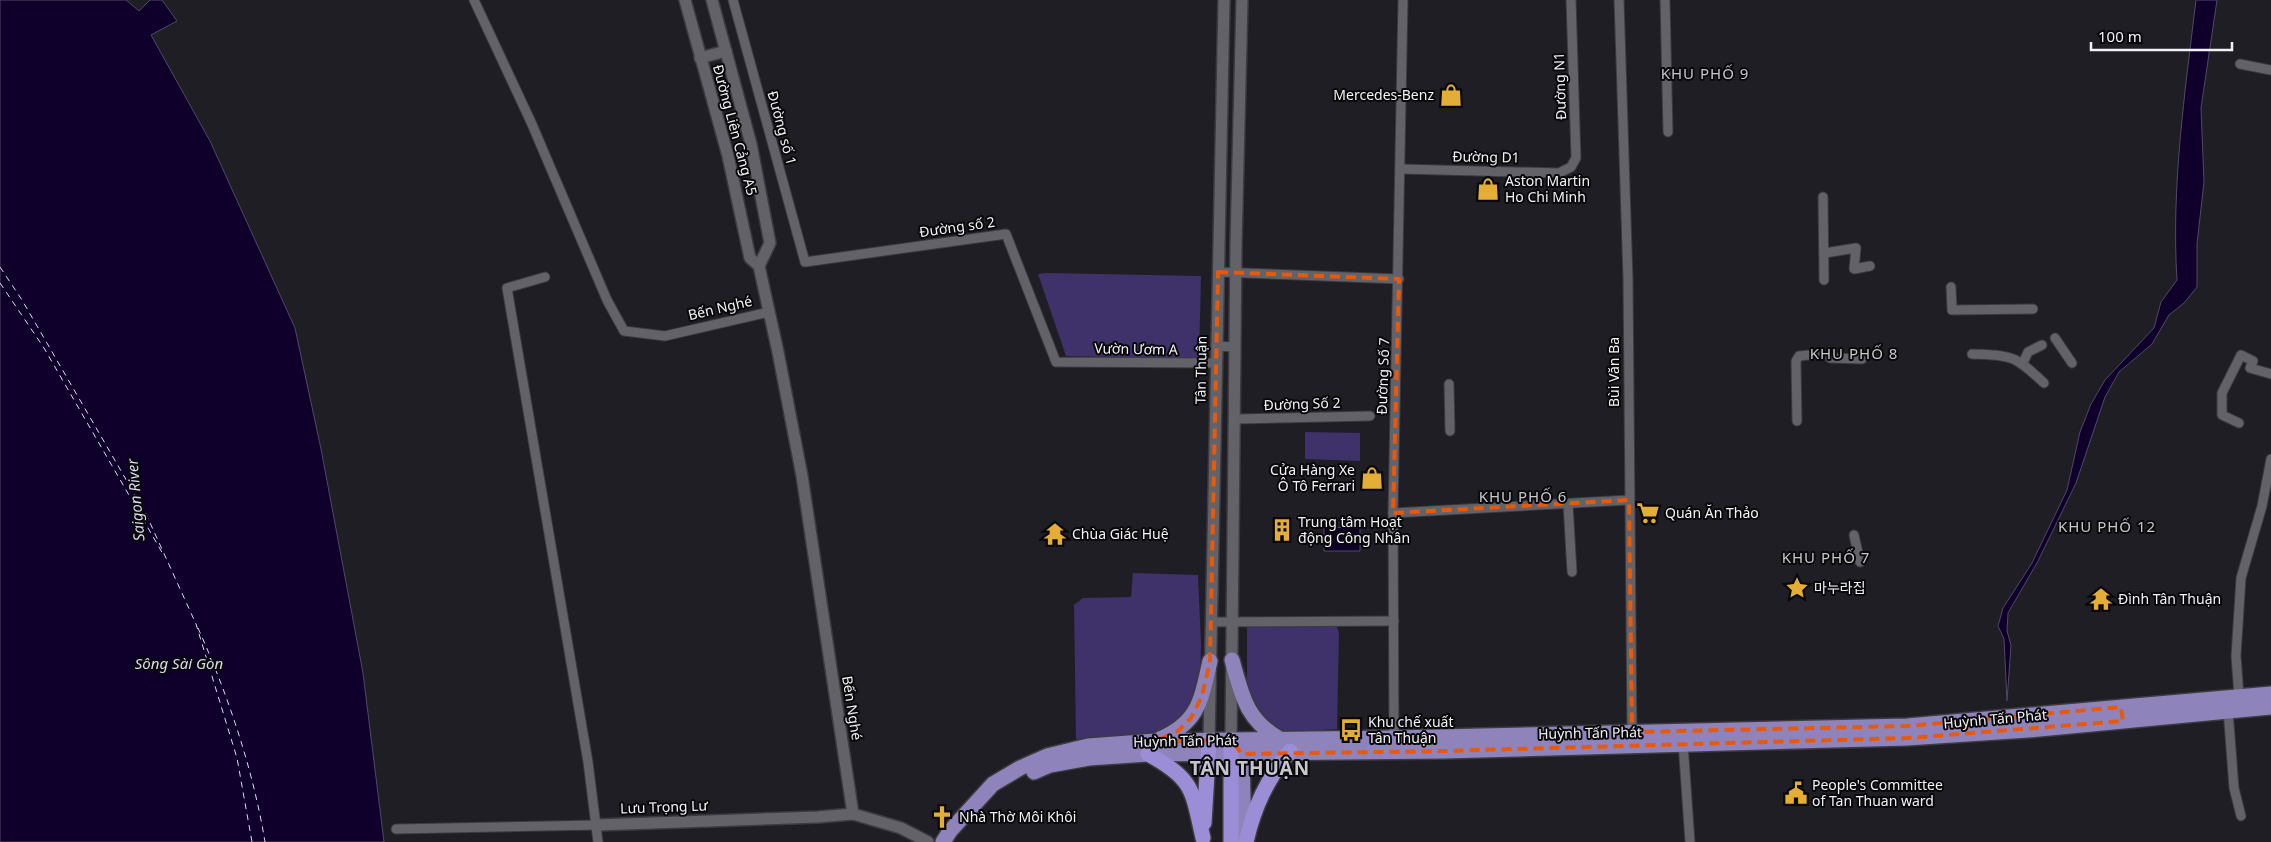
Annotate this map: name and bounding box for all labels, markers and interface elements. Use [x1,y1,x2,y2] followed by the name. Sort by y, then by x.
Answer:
[2091,20,2232,52] scale bar
[2098,26,2142,46] text: 100 m
[1549,52,1570,120] street label: Đường N1
[709,62,762,197] street label: Đường Liên Cảng A5
[1661,63,1749,83] district label: KHU PHỐ 9
[1438,82,1464,108] shop icon: Mercedes-Benz
[1333,85,1434,104] place label: Mercedes-Benz
[763,89,801,167] street label: Đường số 1
[1452,146,1520,167] street label: Đường D1
[1505,171,1590,206] place label: Aston Martin Ho Chi Minh
[1475,176,1501,202] shop icon: Aston Martin Ho Chi Minh
[918,212,996,241] street label: Đường số 2
[686,291,754,324] street label: Bến Nghé
[1190,336,1211,404] street label: Tân Thuận
[1372,337,1393,415] street label: Đường Số 7
[1604,337,1623,407] street label: Bùi Văn Ba
[1094,338,1178,359] street label: Vườn Ươm A
[1810,343,1898,363] district label: KHU PHỐ 8
[1263,393,1341,414] street label: Đường Số 2
[121,457,149,542] water label: Saigon River
[1270,460,1355,495] place label: Cửa Hàng Xe Ô Tô Ferrari
[1359,465,1385,491] shop icon: Cửa Hàng Xe Ô Tô Ferrari
[1479,486,1567,506] district label: KHU PHỐ 6
[1635,500,1661,526] supermarket icon: Quán Ăn Thảo
[1665,503,1759,522] place label: Quán Ăn Thảo
[1298,512,1410,547] place label: Trung tâm Hoạt động Công Nhân
[2058,516,2156,536] district label: KHU PHỐ 12
[1269,517,1295,543] building icon: Trung tâm Hoạt động Công Nhân
[1042,521,1068,547] temple icon: Chùa Giác Huệ
[1072,524,1169,543] place label: Chùa Giác Huệ
[1782,547,1870,567] district label: KHU PHỐ 7
[1784,575,1810,601] place icon: 마누라집
[1814,578,1866,597] place label: 마누라집
[2088,586,2114,612] temple icon: Đình Tân Thuận
[2118,589,2221,608] place label: Đình Tân Thuận
[135,653,223,673] water label: Sông Sài Gòn
[838,674,867,742] street label: Bến Nghé
[1942,705,2048,732] street label: Huỳnh Tấn Phát
[1368,712,1453,747] place label: Khu chế xuất Tân Thuận
[1338,717,1364,743] bus stop icon: Khu chế xuất Tân Thuận
[1538,722,1642,743] street label: Huỳnh Tấn Phát
[1133,730,1237,751] street label: Huỳnh Tấn Phát
[1190,755,1310,781] district label: TÂN THUẬN
[1812,775,1943,810] place label: People's Committee of Tan Thuan ward
[1783,780,1809,806] public building icon: People's Committee of Tan Thuan ward
[620,795,709,818] street label: Lưu Trọng Lư
[929,804,955,830] church icon: Nhà Thờ Môi Khôi
[959,807,1076,826] place label: Nhà Thờ Môi Khôi

